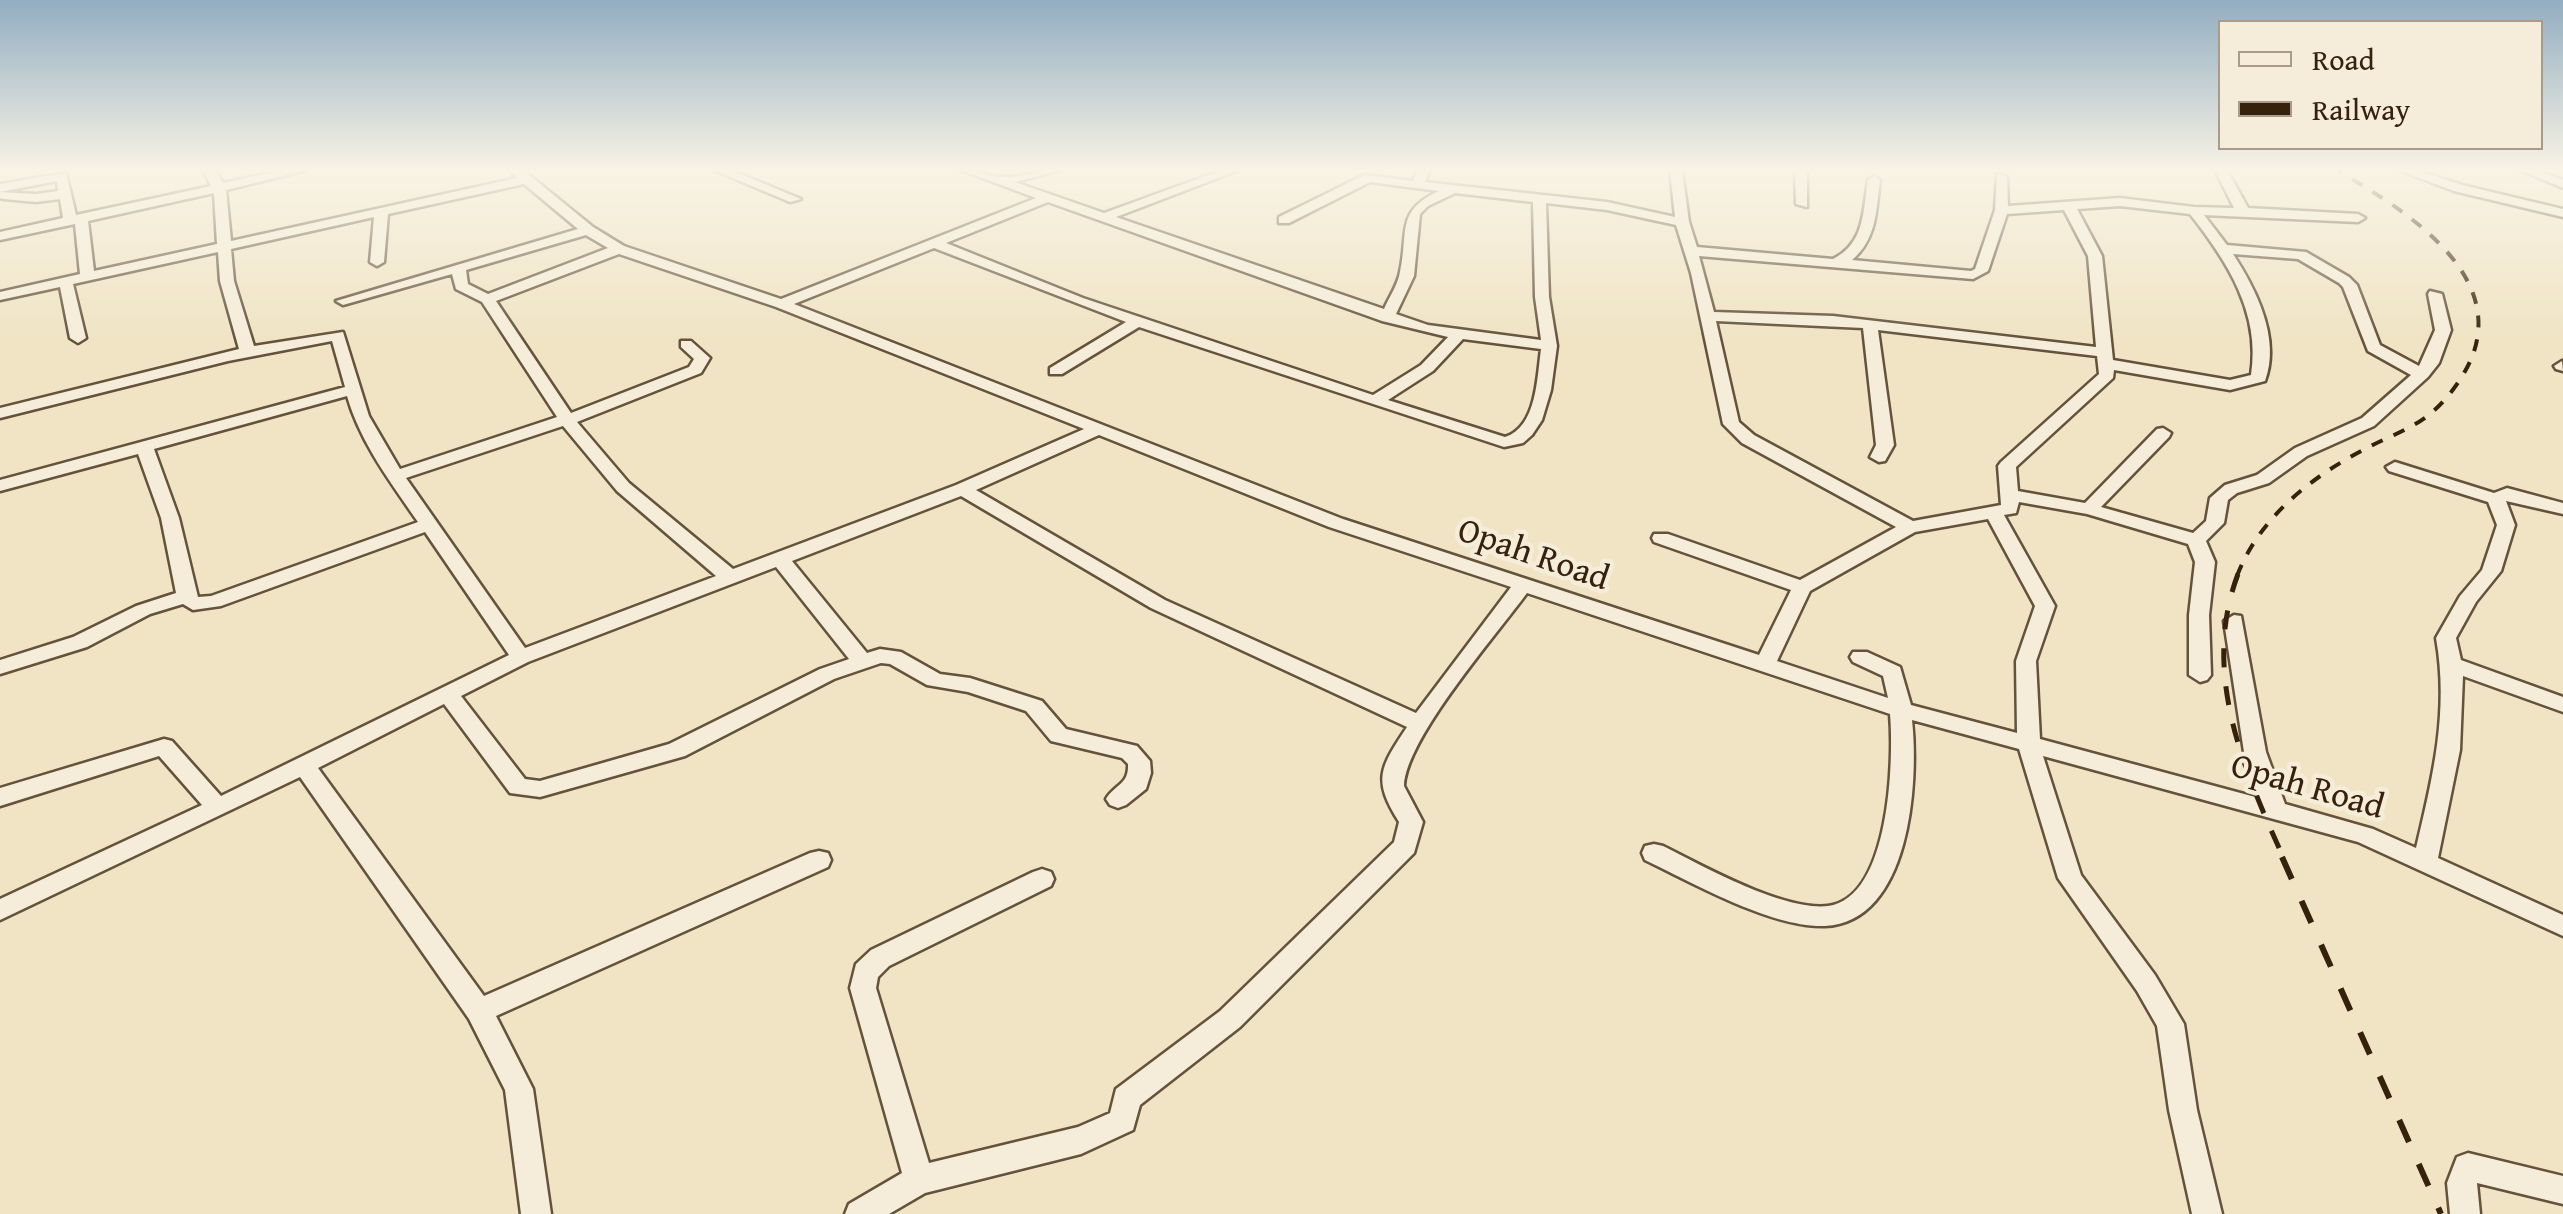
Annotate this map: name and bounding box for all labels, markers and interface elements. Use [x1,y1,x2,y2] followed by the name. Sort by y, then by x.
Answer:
[2218,20,2543,150] legend
[2312,37,2375,81] text: Road
[2312,87,2410,131] text: Railway
[1452,511,1614,601] street label: Opah Road
[2226,746,2388,830] street label: Opah Road

